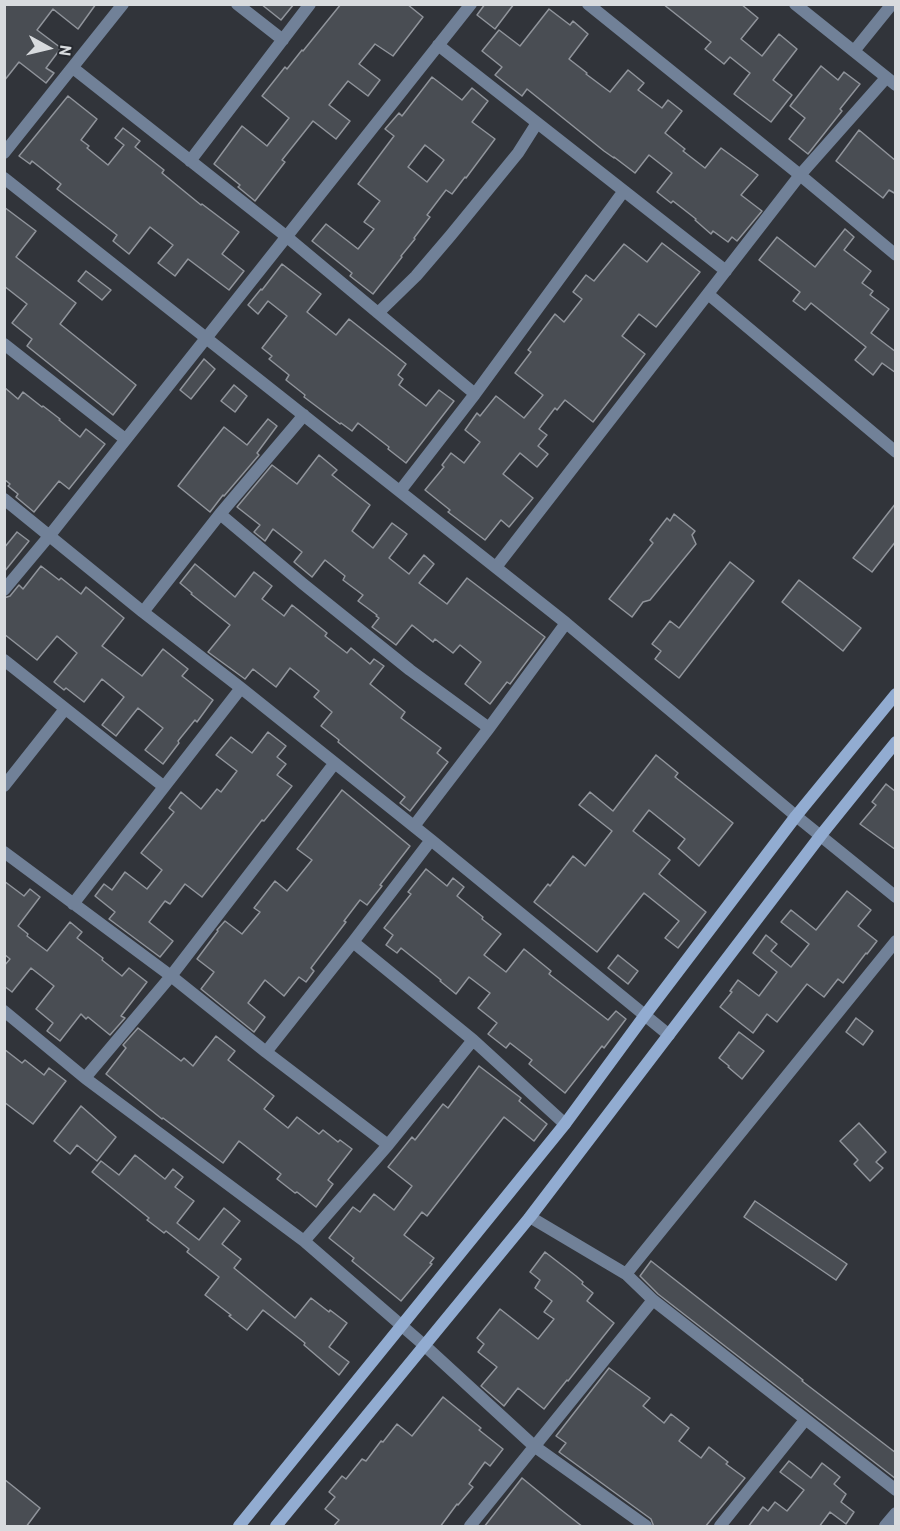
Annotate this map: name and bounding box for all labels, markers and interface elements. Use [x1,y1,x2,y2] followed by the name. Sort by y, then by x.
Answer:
[18,18,78,78] north arrow
[56,44,76,57] text: N

